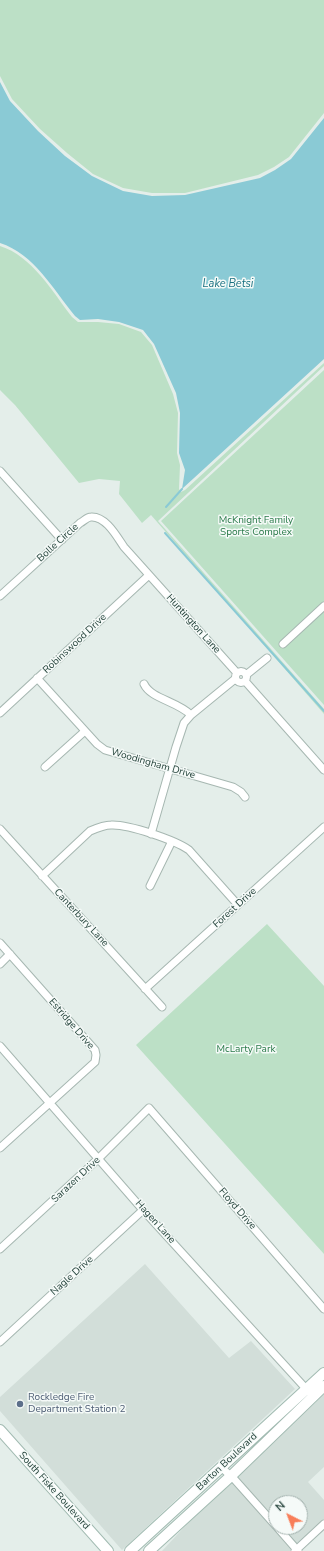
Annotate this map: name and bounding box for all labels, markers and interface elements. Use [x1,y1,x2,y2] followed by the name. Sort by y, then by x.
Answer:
[203,277,253,291] water label: Lake Betsi
[219,515,293,538] park label: McKnight Family Sports Complex
[35,521,81,565] street label: Bolle Circle
[163,592,223,656] street label: Huntington Lane
[41,612,109,676] street label: Robinswood Drive
[110,746,196,782] street label: Woodingham Drive
[211,885,259,931] street label: Forest Drive
[51,887,111,949] street label: Canterbury Lane
[46,996,96,1052] street label: Estridge Drive
[217,1044,275,1056] park label: McLarty Park
[49,1154,103,1206] street label: Sarazen Drive
[216,1186,258,1232] street label: Floyd Drive
[132,1198,178,1246] street label: Hagen Lane
[48,1254,96,1298] street label: Nagle Drive
[28,1392,125,1416] place label: Rockledge Fire Department Station 2
[15,1399,25,1409] marker: Rockledge Fire Department Station 2
[194,1431,260,1493] street label: Barton Boulevard
[16,1450,92,1532] street label: South Fiske Boulevard
[268,1495,308,1535] north arrow
[272,1498,288,1515] text: N

